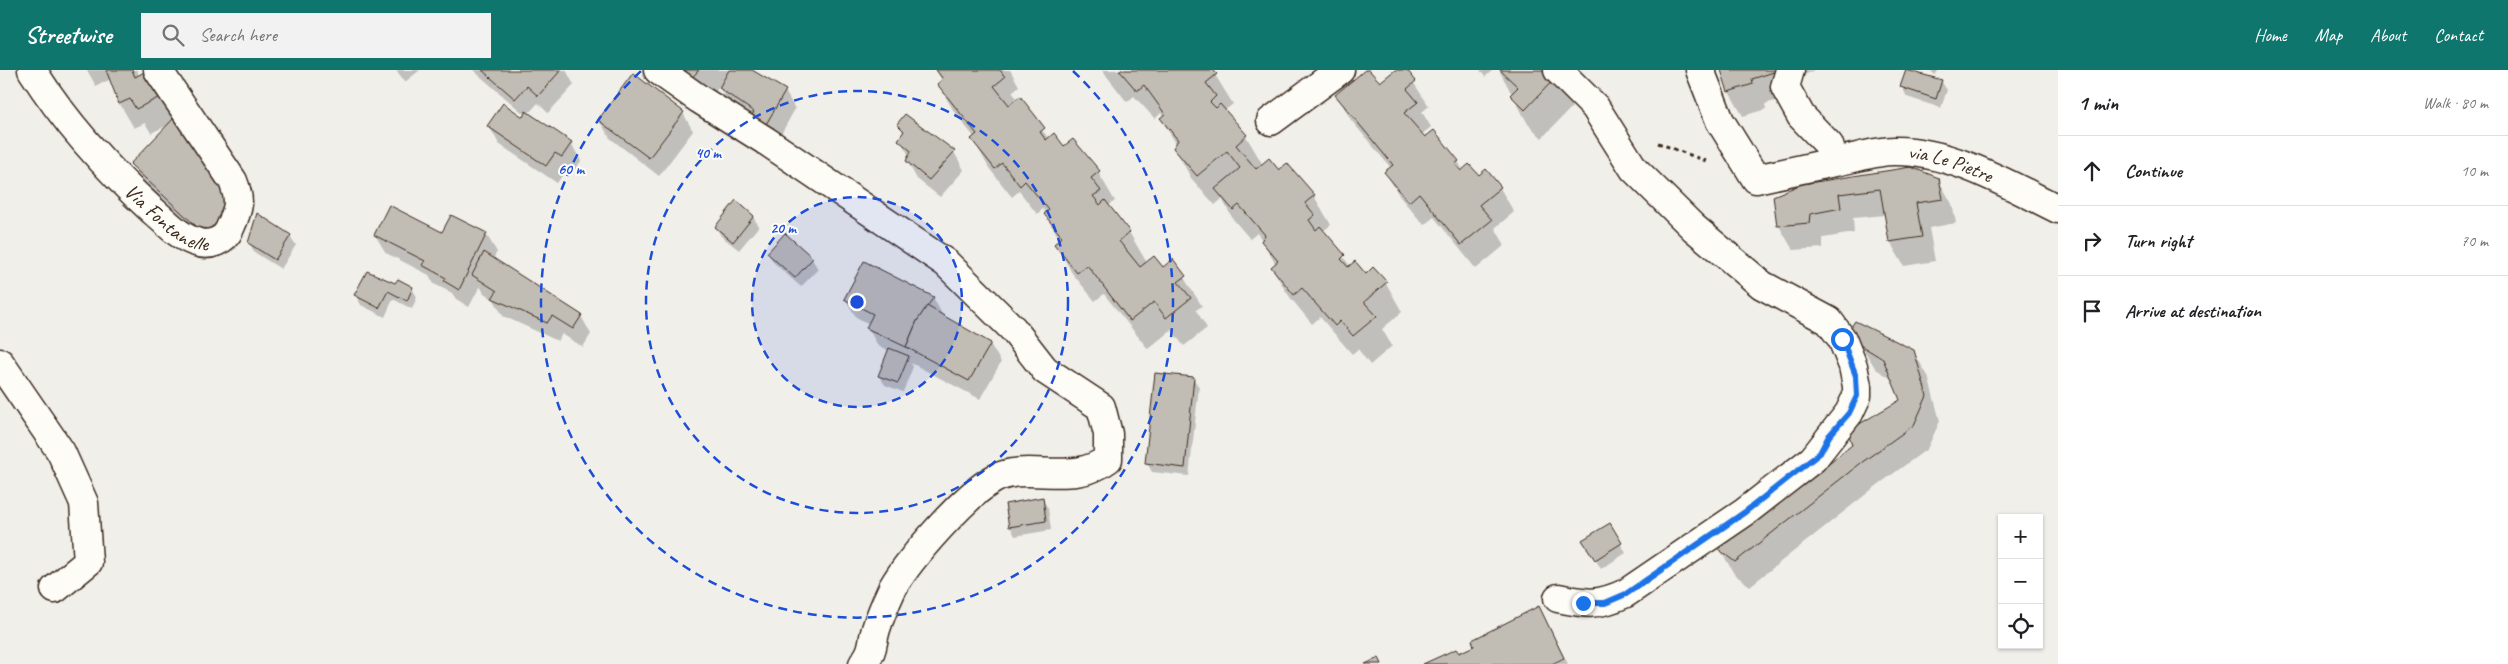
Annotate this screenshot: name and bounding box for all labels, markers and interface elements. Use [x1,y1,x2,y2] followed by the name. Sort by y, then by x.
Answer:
[141,13,491,58] search box
[25,20,111,50] text: Streetwise
[159,21,187,49] icon: search
[199,23,277,47] text: Search here
[2254,24,2287,46] text: Home
[2315,24,2342,46] text: Map
[2370,24,2406,46] text: About
[2434,24,2483,46] text: Contact
[2078,90,2118,116] text: 1 min
[2423,93,2488,113] text: Walk · 80 m
[1907,139,1998,189] street label: via Le Pietre
[695,144,722,163] text: 40 m
[2078,157,2106,185] icon: ahead
[2125,159,2182,183] text: Continue
[558,160,585,179] text: 60 m
[2461,161,2488,181] text: 10 m
[119,178,210,257] street label: Via Fontanelle
[770,219,797,238] text: 20 m
[2078,227,2106,255] icon: right
[2125,229,2192,253] text: Turn right
[2461,231,2488,251] text: 70 m
[848,293,866,311] centre of rings
[2078,297,2106,325] icon: arrive
[2125,299,2261,323] text: Arrive at destination
[1831,328,1854,351] route start
[1998,514,2043,649] map controls
[1998,514,2043,559] button: +
[1998,559,2043,604] button: −
[1572,592,1595,615] route end
[1998,604,2043,649] button: locate

